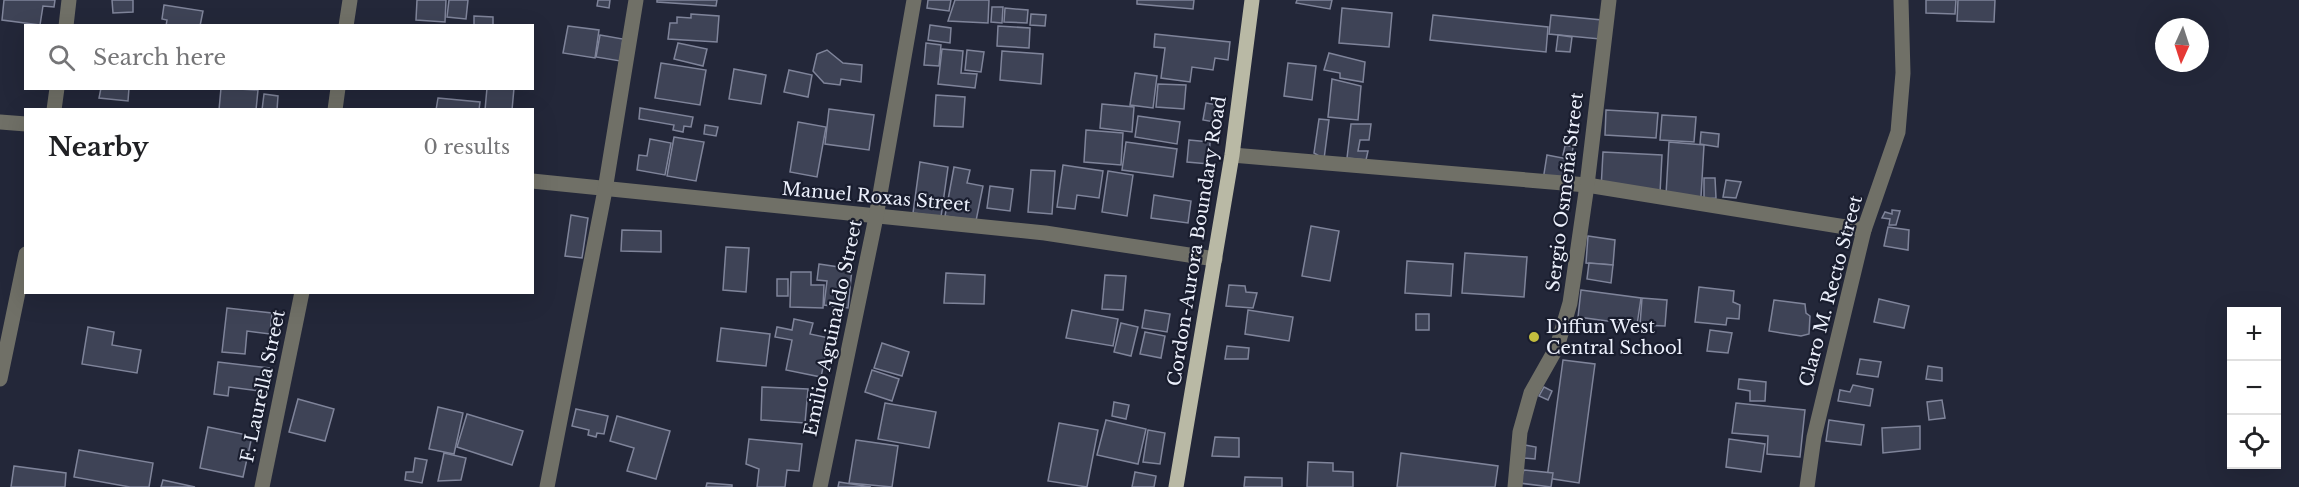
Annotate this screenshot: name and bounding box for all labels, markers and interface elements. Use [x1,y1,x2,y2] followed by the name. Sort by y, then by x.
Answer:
[2155,18,2209,72] north arrow
[24,24,534,90] search box
[45,41,78,74] icon: search
[93,44,226,71] text: Search here
[1542,91,1588,293] street label: Sergio Osmeña Street
[1163,95,1231,387] street label: Cordon-Aurora Boundary Road
[48,131,149,163] text: Nearby
[424,135,510,159] text: 0 results
[781,178,971,216] street label: Manuel Roxas Street
[1795,193,1867,389] street label: Claro M. Recto Street
[799,217,867,438] street label: Emilio Aguinaldo Street
[2227,307,2281,469] map controls
[2227,307,2281,361] button: +
[236,308,290,464] street label: F. Laurella Street
[1546,316,1683,359] place label: Diffun West Central School
[1527,330,1541,344] marker: Diffun West Central School
[2227,361,2281,415] button: −
[2227,415,2281,469] button: locate

